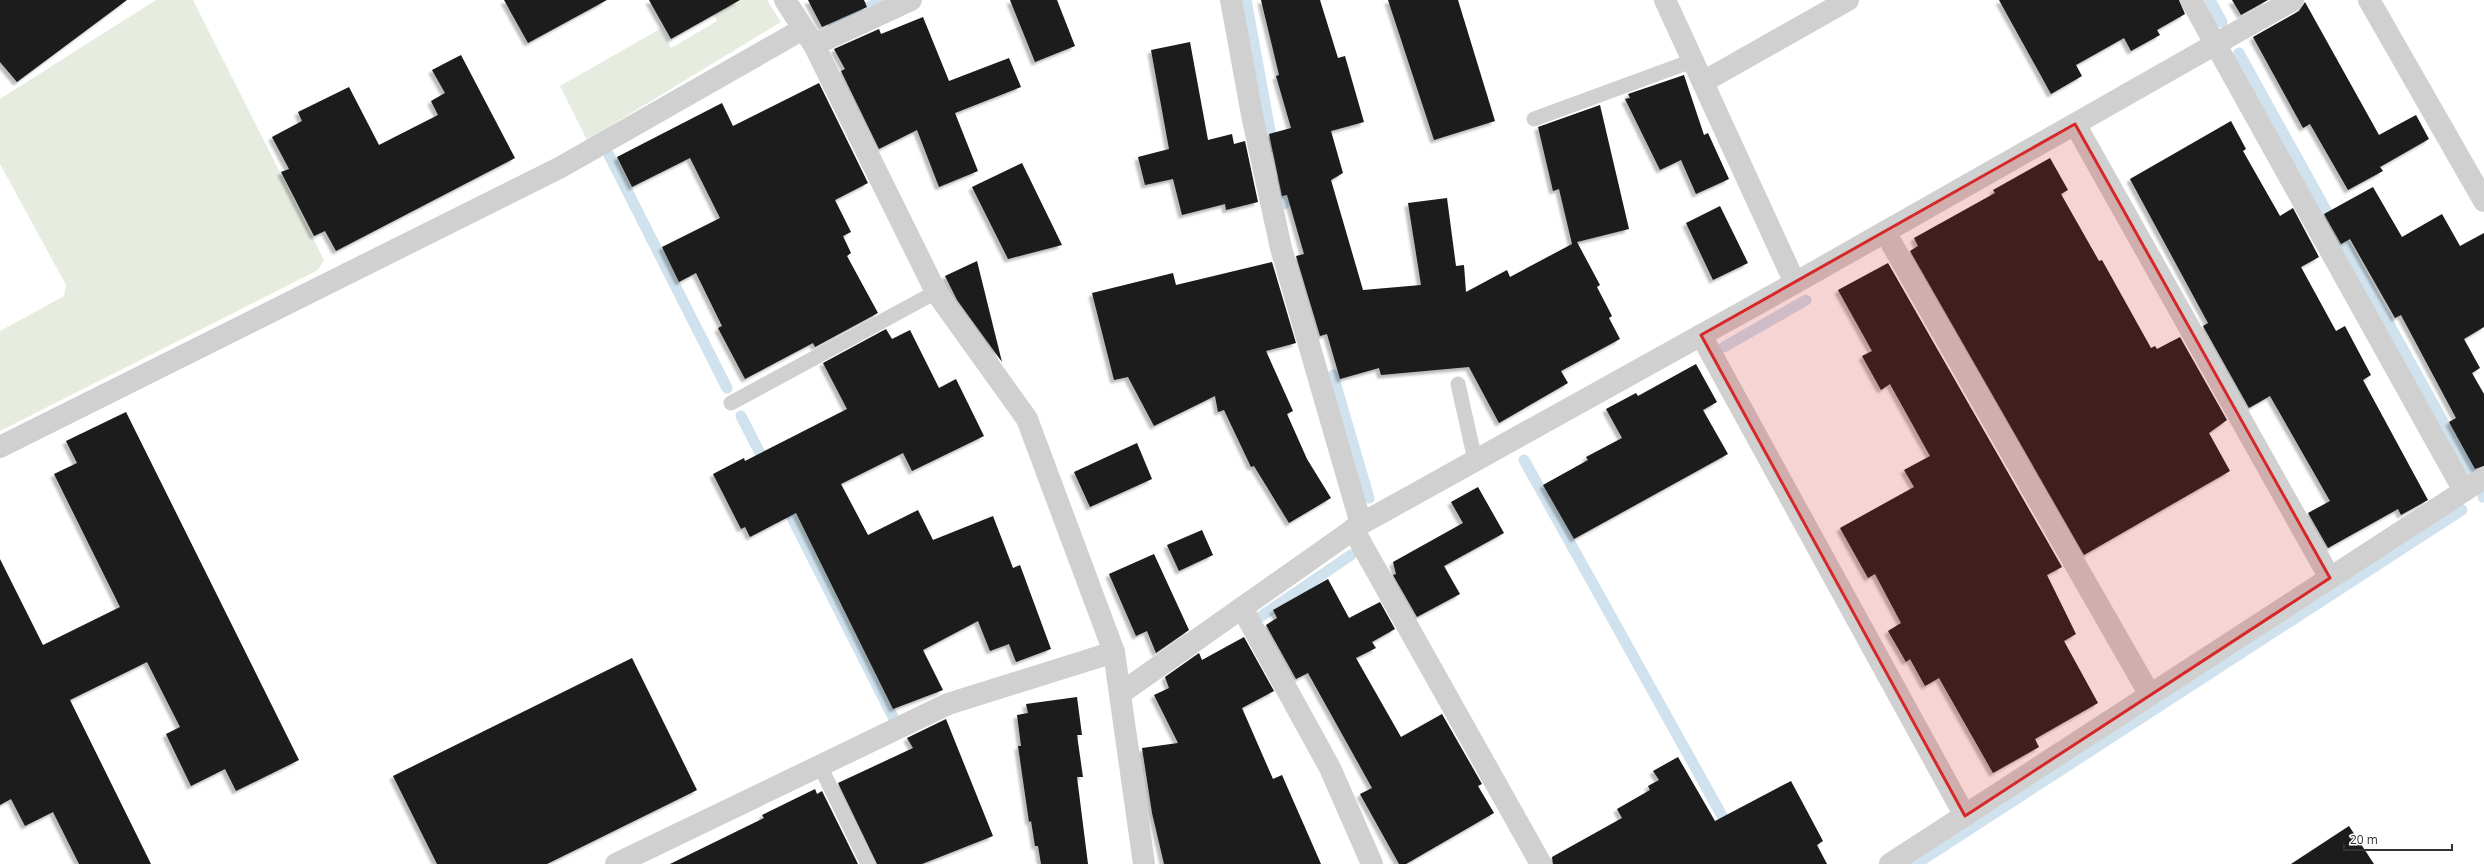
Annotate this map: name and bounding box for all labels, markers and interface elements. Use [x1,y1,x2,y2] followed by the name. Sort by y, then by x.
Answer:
[2344,826,2452,852] scale bar
[2350,831,2378,848] text: 20 m

